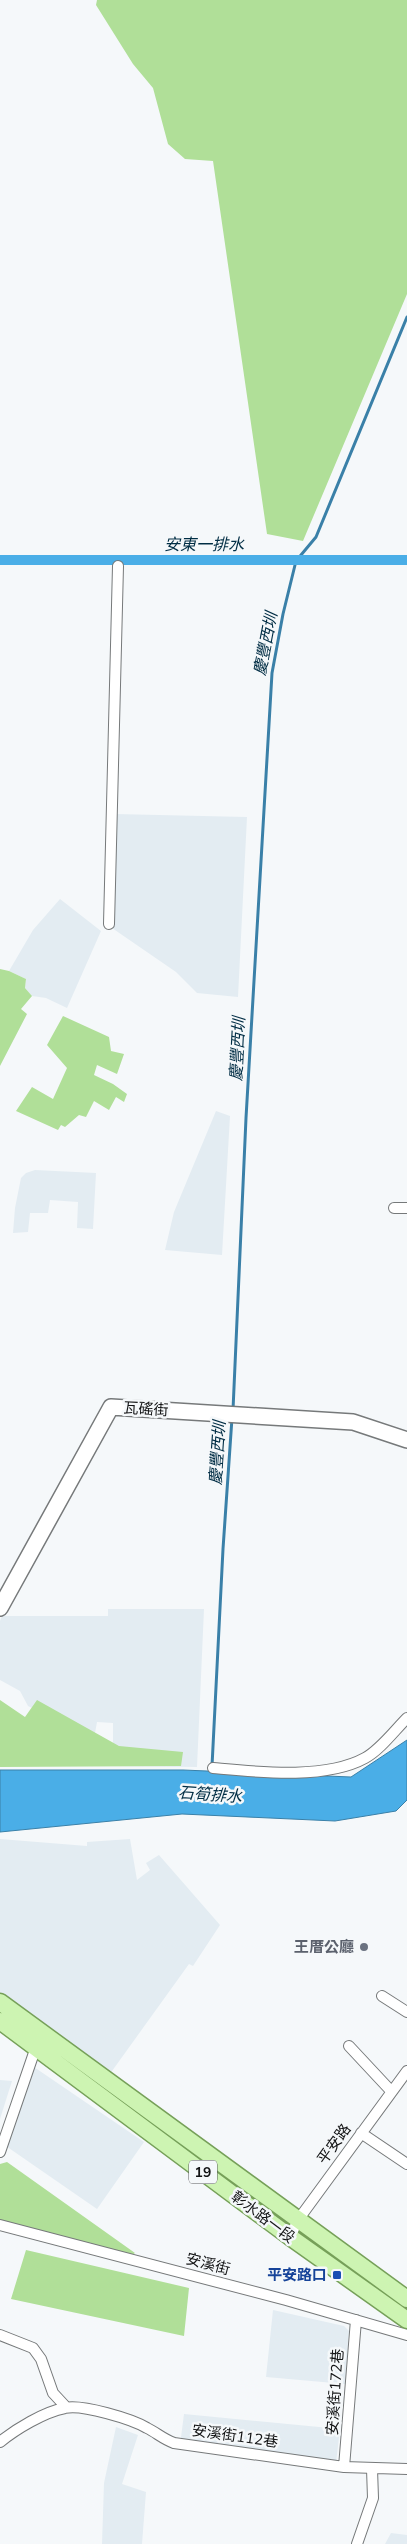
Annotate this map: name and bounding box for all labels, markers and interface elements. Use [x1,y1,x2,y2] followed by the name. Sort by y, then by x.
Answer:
[164,534,245,556] water label: 安東一排水
[249,609,283,678] water label: 慶豐西圳
[225,1014,251,1082] water label: 慶豐西圳
[123,1398,169,1420] street label: 瓦磘街
[205,1418,231,1486] water label: 慶豐西圳
[177,1782,244,1808] water label: 石筍排水
[294,1937,354,1957] place label: 王厝公廳
[358,1941,370,1953] marker: 王厝公廳
[313,2120,355,2168] street label: 平安路
[189,2160,217,2184] road number: 19
[227,2186,299,2248] street label: 彰水路一段
[184,2249,232,2279] street label: 安溪街
[267,2265,327,2285] place label: 平安路口
[331,2269,343,2281] marker: 平安路口
[322,2348,348,2436] street label: 安溪街172巷
[191,2420,279,2452] street label: 安溪街112巷

